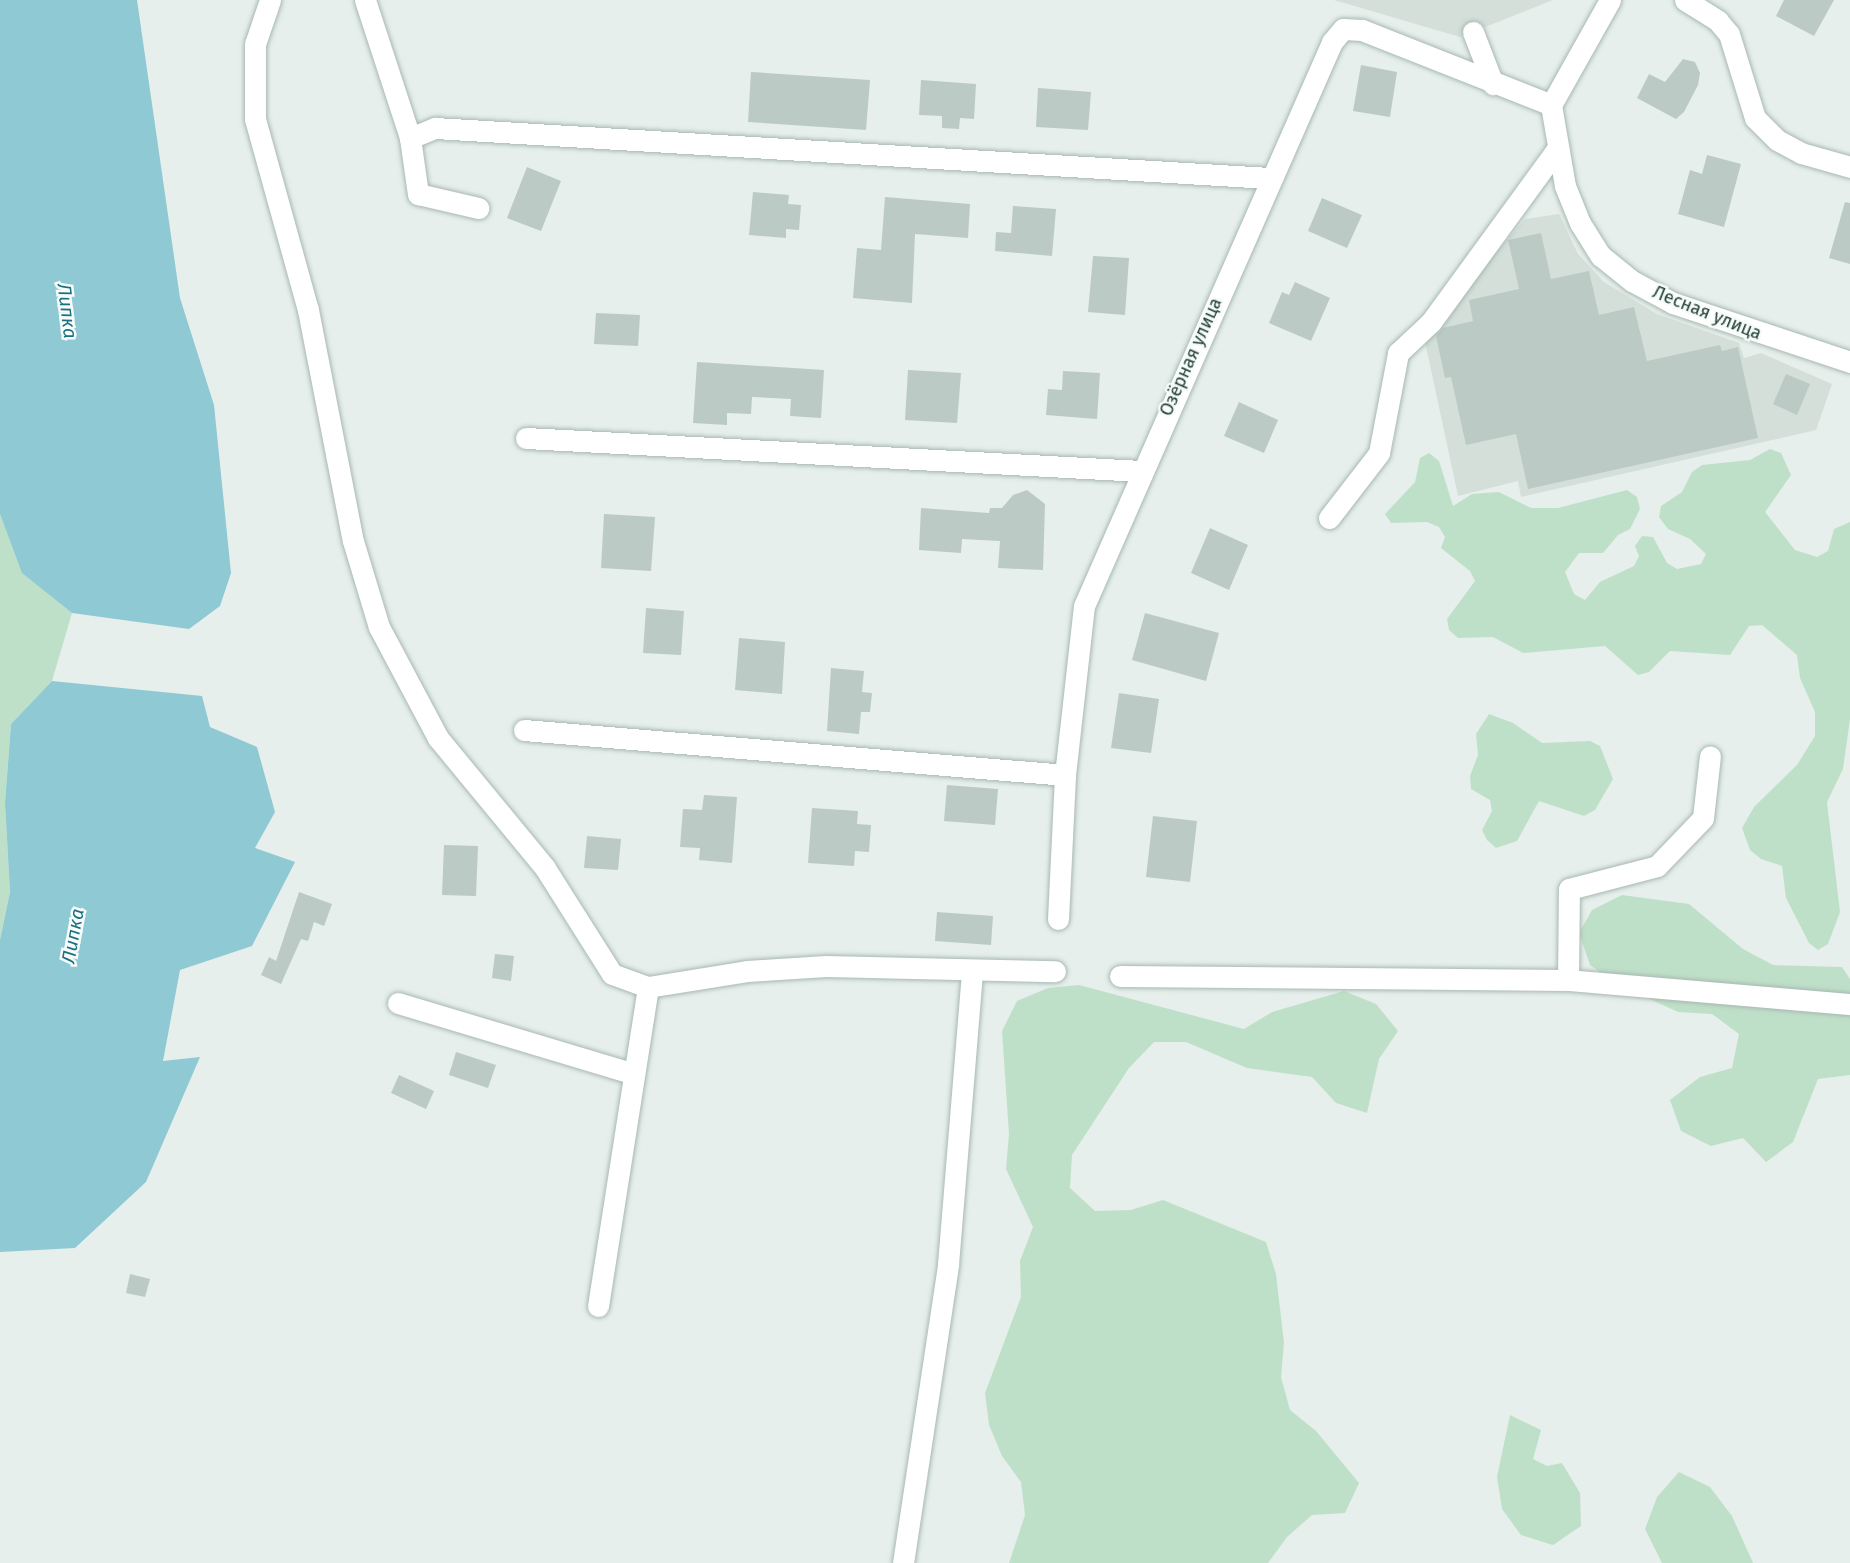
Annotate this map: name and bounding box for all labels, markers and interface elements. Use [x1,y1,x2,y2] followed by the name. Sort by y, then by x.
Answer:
[1649,281,1765,345] street label: Лесная улица
[52,282,82,340] water label: Липка
[1155,295,1227,419] street label: Озёрная улица
[57,907,89,965] water label: Липка

